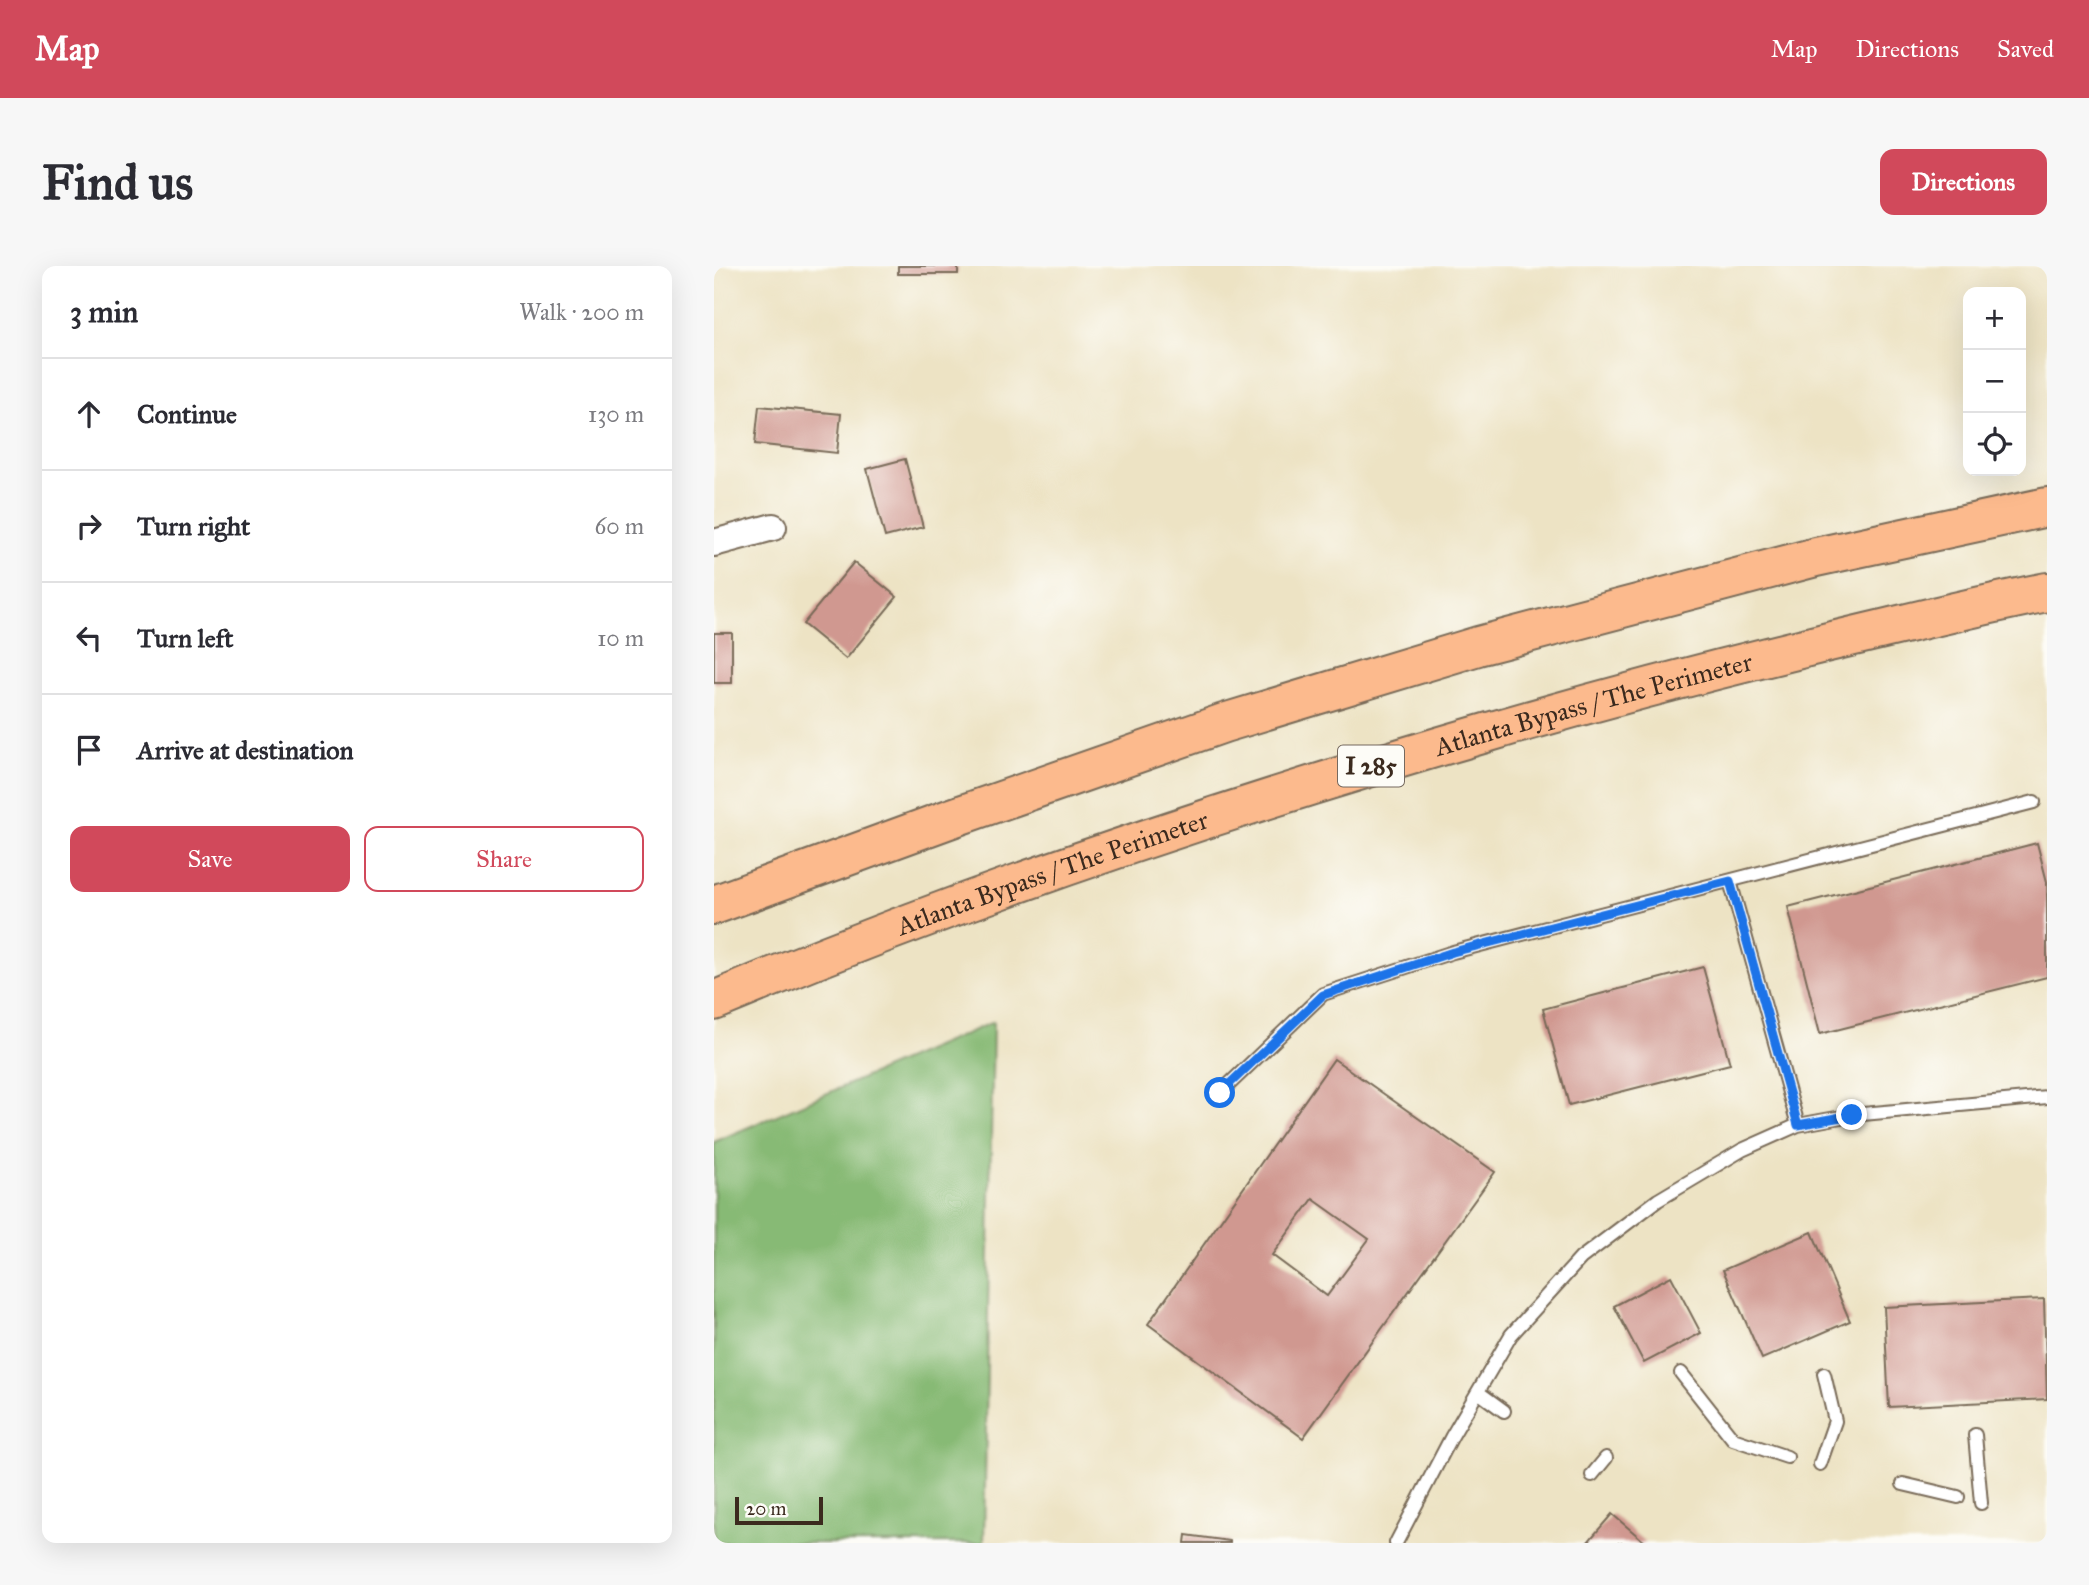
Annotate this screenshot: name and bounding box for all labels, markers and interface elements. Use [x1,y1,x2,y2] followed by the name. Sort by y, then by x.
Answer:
[35,29,99,69] text: Map
[1771,34,1818,64] text: Map
[1856,34,1959,64] text: Directions
[1997,34,2054,64] text: Saved
[1880,149,2047,215] button: Directions
[42,153,193,212] text: Find us
[1963,287,2026,476] map controls
[1963,287,2026,350] button: +
[70,294,138,330] text: 3 min
[519,298,644,326] text: Walk · 200 m
[1963,350,2026,413] button: −
[70,395,108,433] icon: ahead
[137,398,237,430] text: Continue
[588,400,644,428] text: 130 m
[1963,413,2026,476] button: locate
[70,507,108,545] icon: right
[137,510,250,542] text: Turn right
[595,512,644,540] text: 60 m
[70,619,108,657] icon: left
[137,622,233,654] text: Turn left
[597,624,644,652] text: 10 m
[1430,645,1756,763] street label: Atlanta Bypass / The Perimeter
[70,731,108,769] icon: arrive
[137,734,354,766] text: Arrive at destination
[1338,746,1404,786] road number: I 285
[891,803,1212,943] street label: Atlanta Bypass / The Perimeter
[70,826,350,892] button: Save
[364,826,644,892] button: Share
[1204,1077,1235,1108] route start
[1836,1099,1867,1130] route end
[735,1494,822,1526] scale bar
[746,1497,787,1520] text: 20 m

